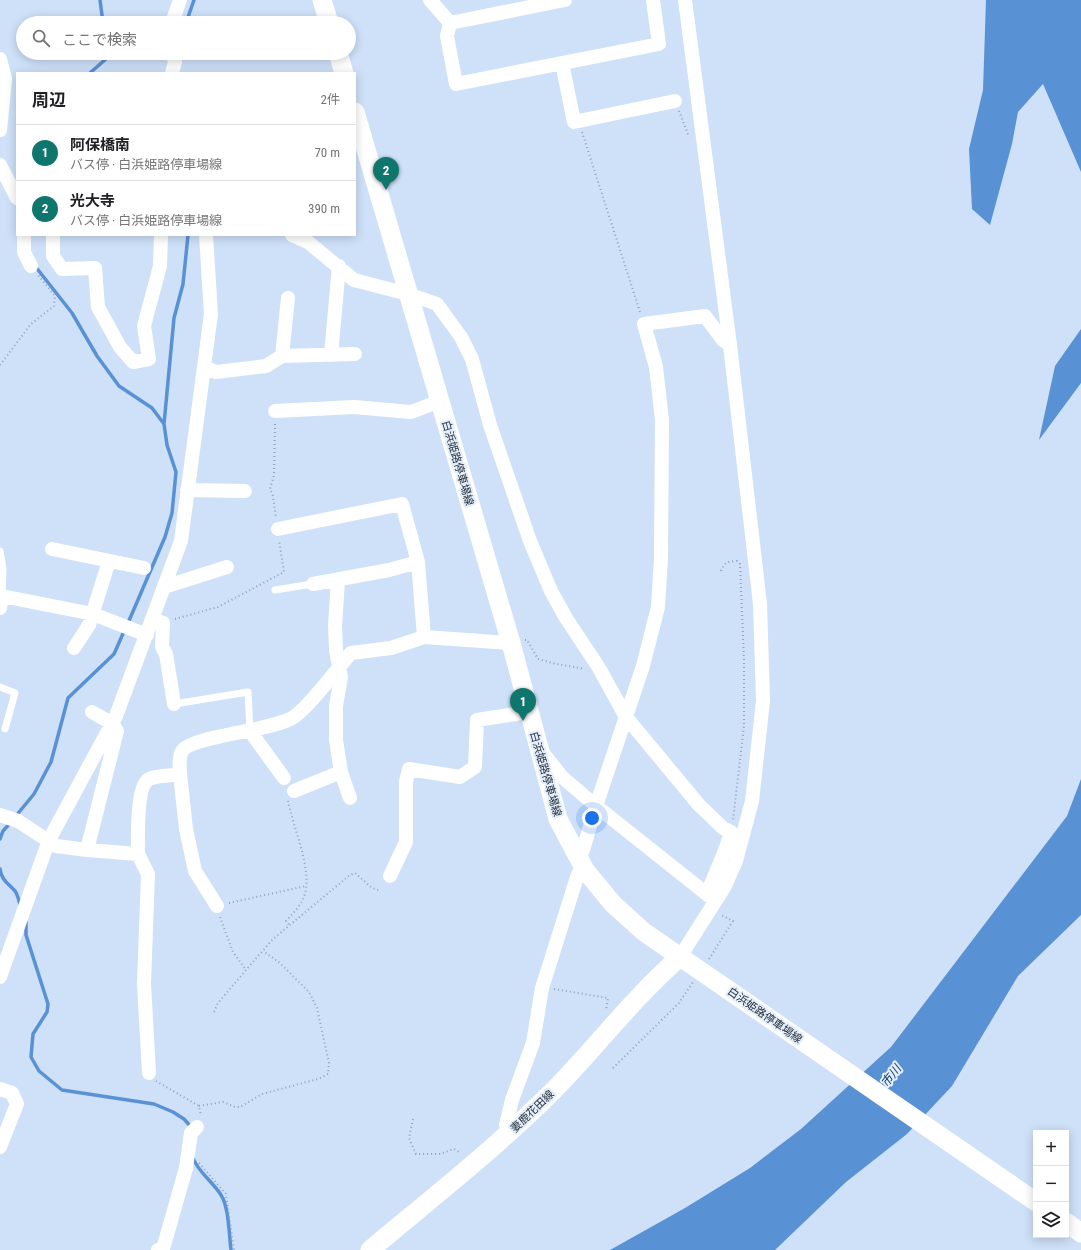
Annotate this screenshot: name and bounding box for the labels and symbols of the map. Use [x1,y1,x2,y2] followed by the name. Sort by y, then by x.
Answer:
[373,157,399,190] pin: 2
[439,419,476,507] street label: 白浜姫路停車場線
[510,688,536,721] pin: 1
[527,730,564,818] street label: 白浜姫路停車場線
[582,808,602,828] your location
[725,985,804,1046] street label: 白浜姫路停車場線
[878,1061,905,1090] water label: 市川
[508,1088,557,1135] street label: 妻鹿花田線

